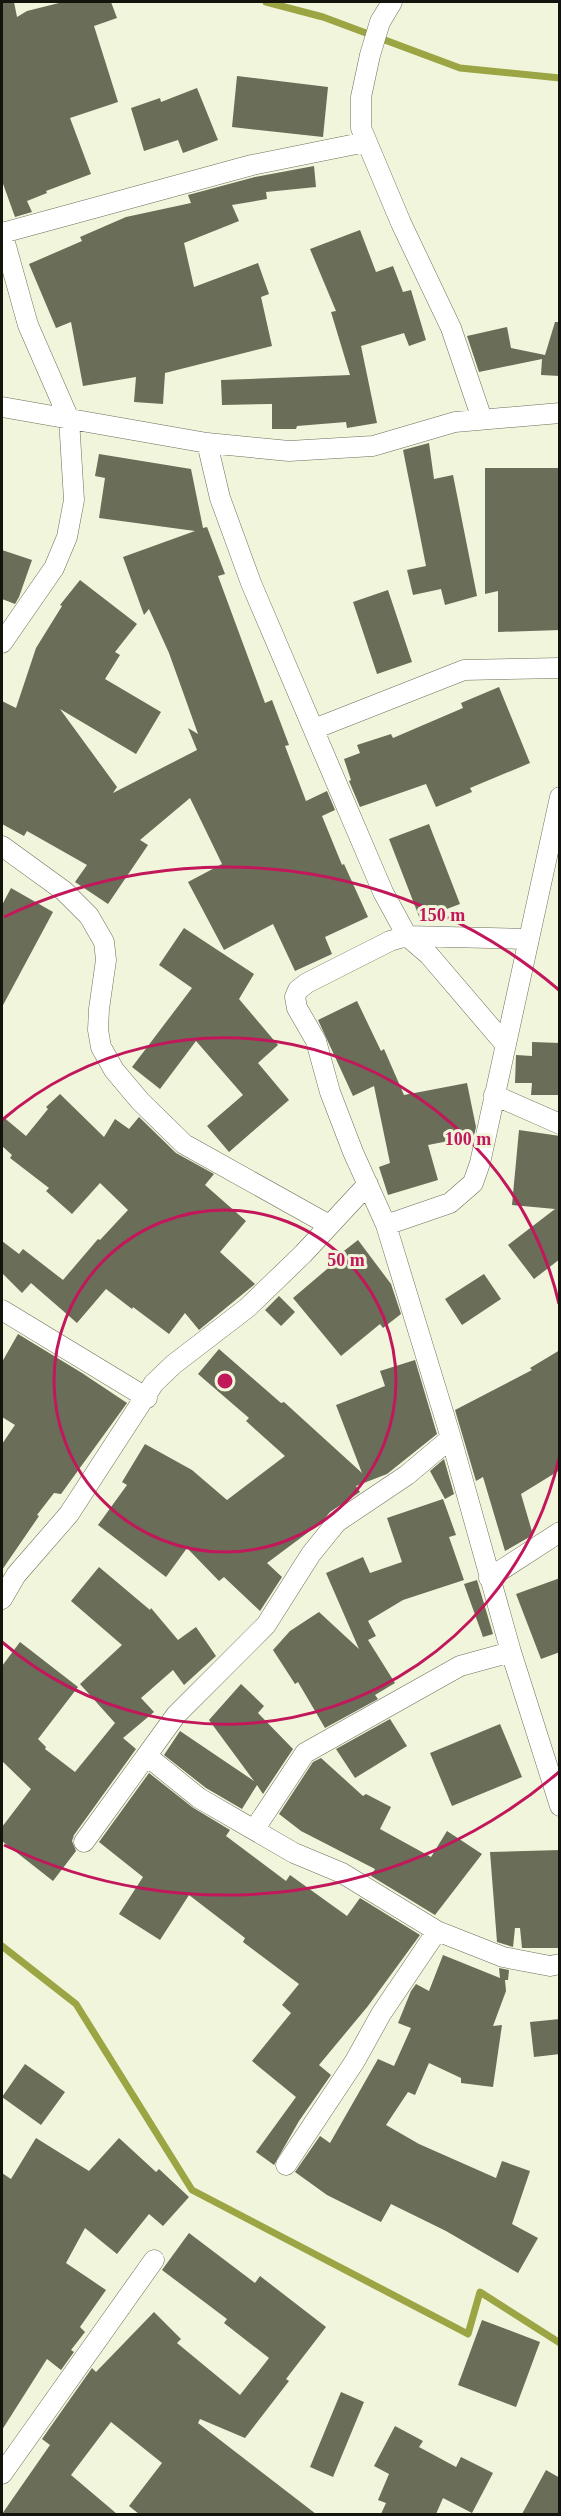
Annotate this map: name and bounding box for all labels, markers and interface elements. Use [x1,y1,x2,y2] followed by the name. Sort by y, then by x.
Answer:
[419,905,465,925] text: 150 m
[445,1129,491,1149] text: 100 m
[327,1250,365,1270] text: 50 m
[215,1371,235,1391] centre of rings

